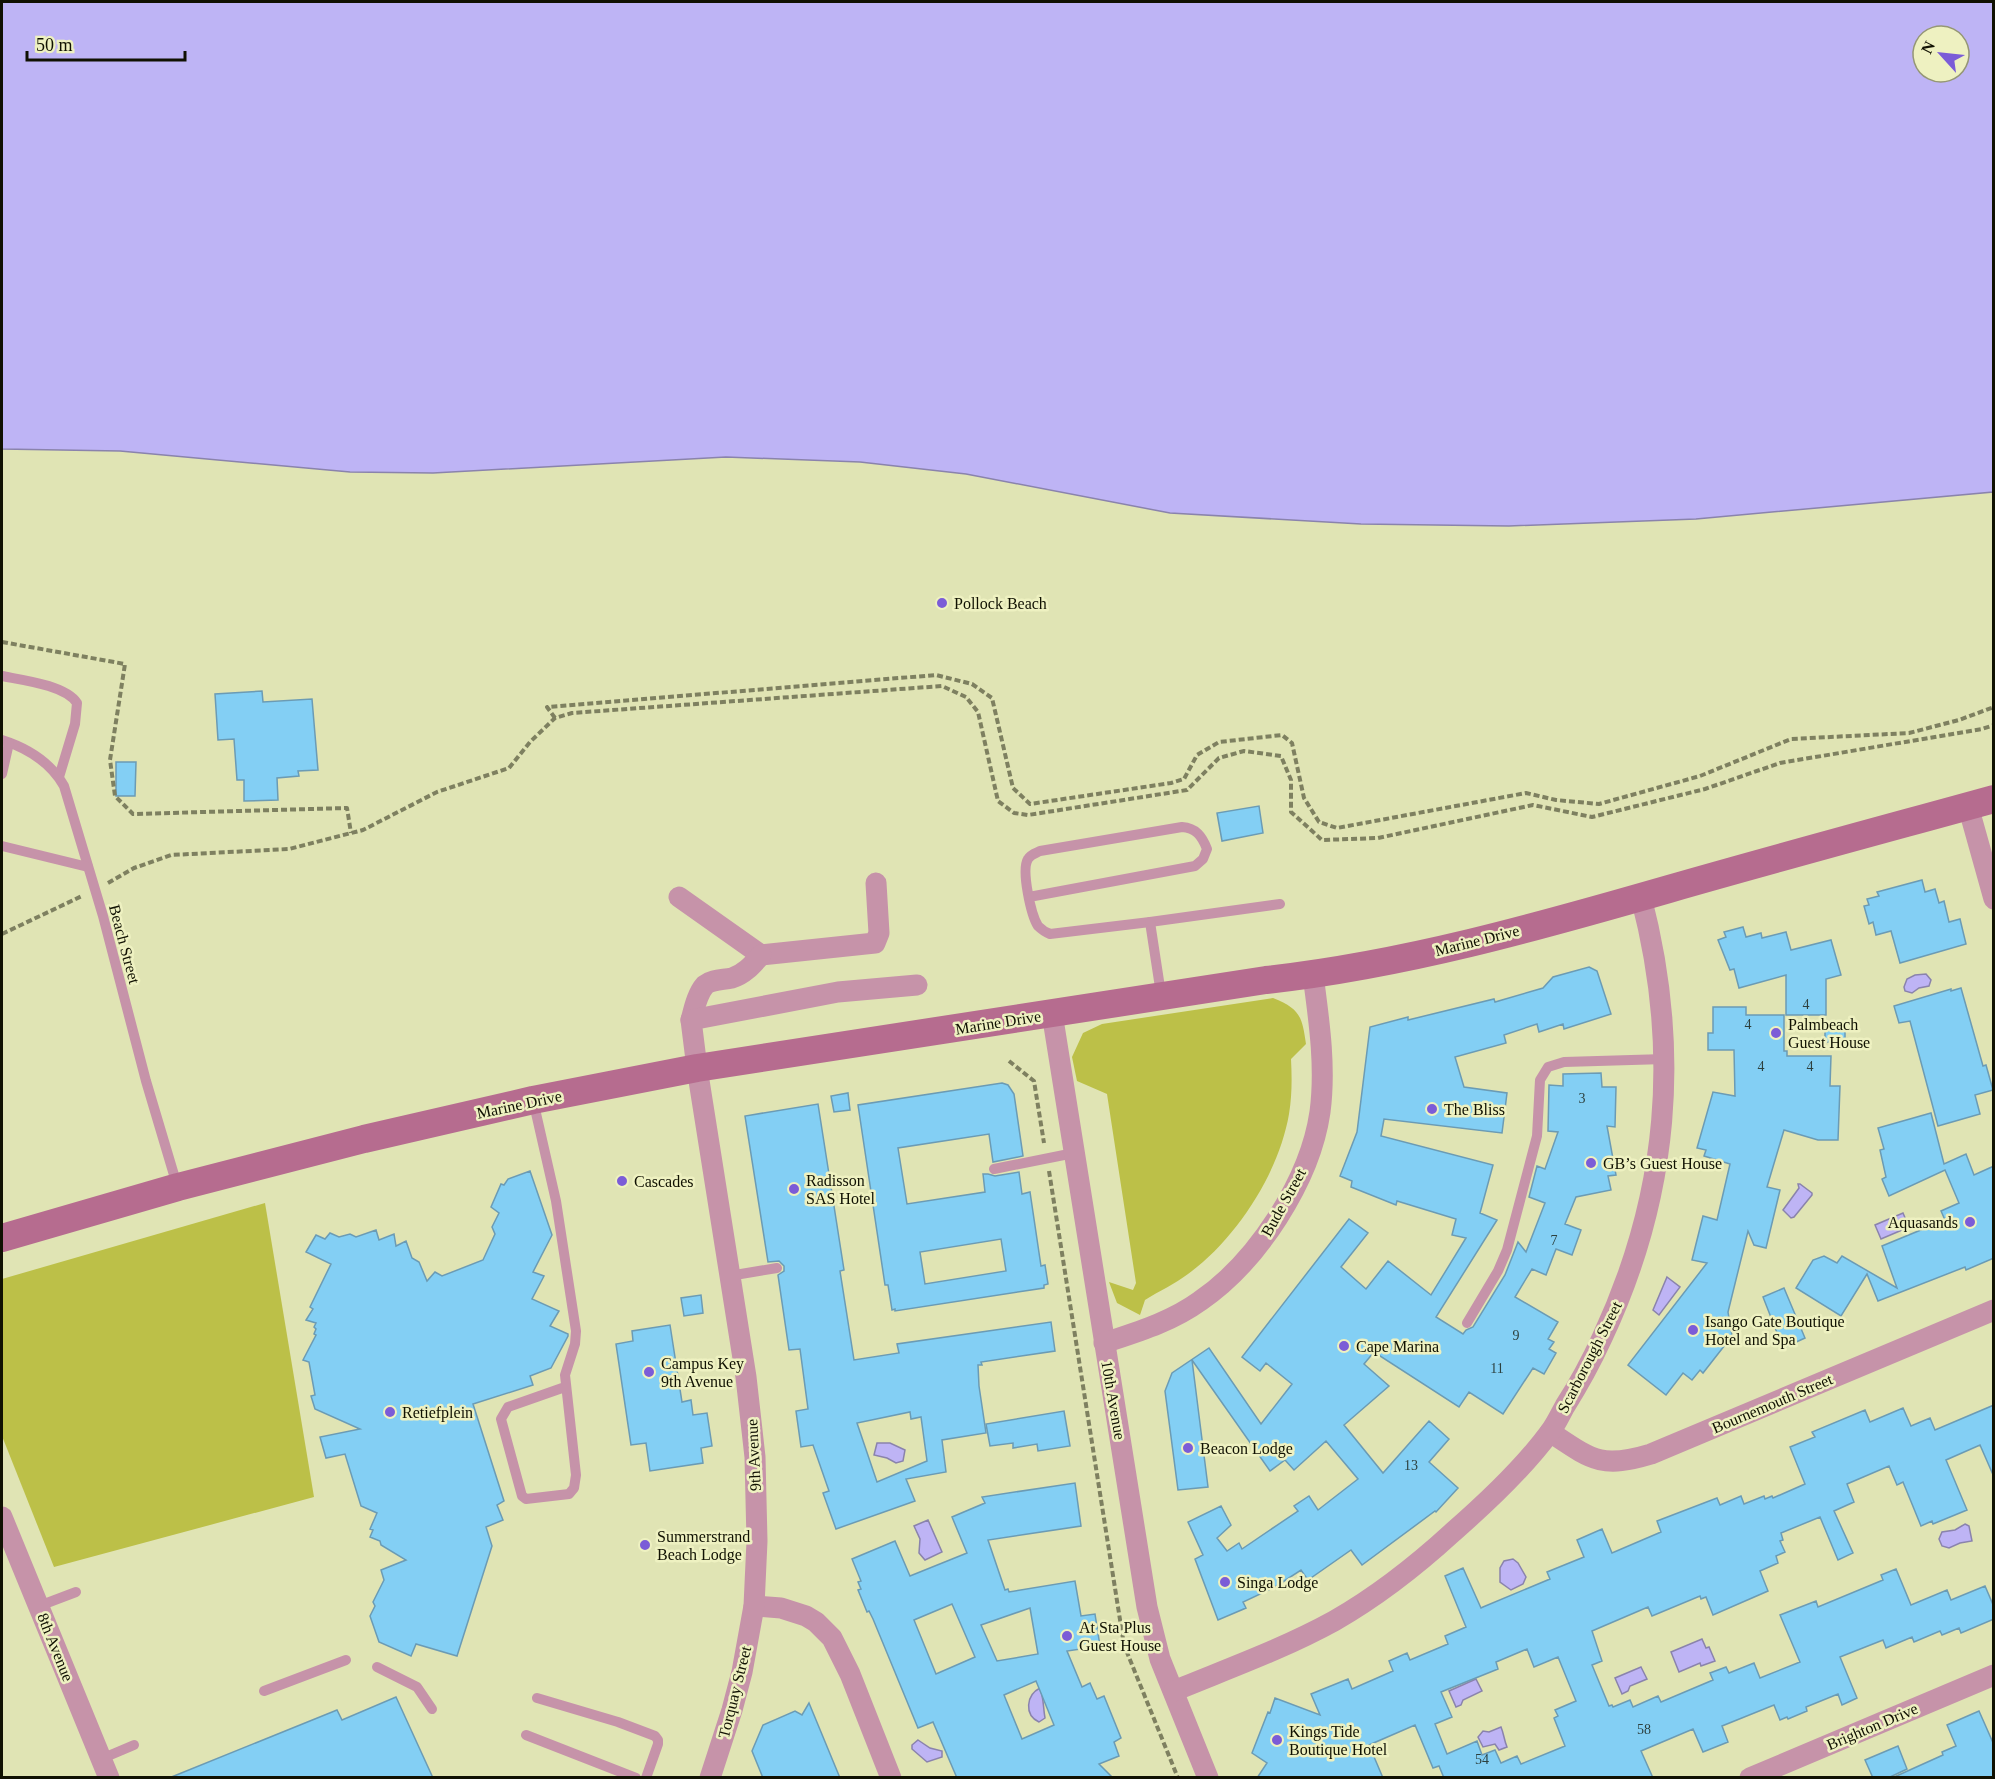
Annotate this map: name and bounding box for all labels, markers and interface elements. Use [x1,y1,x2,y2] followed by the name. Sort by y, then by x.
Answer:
[27,24,184,62] scale bar
[1911,24,1971,84] north arrow
[36,35,73,55] text: 50 m
[1918,38,1938,56] text: N
[954,595,1047,612] place label: Pollock Beach
[935,596,949,610] marker: Pollock Beach
[106,903,143,986] street label: Beach Street
[1433,922,1521,959] street label: Marine Drive
[1803,997,1810,1012] house number: 4
[954,1007,1042,1038] street label: Marine Drive
[1788,1016,1870,1051] place label: Palmbeach Guest House
[1745,1017,1752,1032] house number: 4
[1769,1026,1783,1040] marker: Palmbeach Guest House
[1758,1059,1765,1074] house number: 4
[1807,1059,1814,1074] house number: 4
[475,1087,563,1122] street label: Marine Drive
[1579,1091,1586,1106] house number: 3
[1444,1101,1505,1118] place label: The Bliss
[1425,1102,1439,1116] marker: The Bliss
[1603,1155,1722,1172] place label: GB’s Guest House
[1584,1156,1598,1170] marker: GB’s Guest House
[1258,1165,1309,1239] street label: Bude Street
[806,1172,875,1207] place label: Radisson SAS Hotel
[634,1173,694,1190] place label: Cascades
[615,1174,629,1188] marker: Cascades
[787,1182,801,1196] marker: Radisson SAS Hotel
[1888,1214,1958,1232] place label: Aquasands
[1963,1215,1977,1229] marker: Aquasands
[1551,1233,1558,1248] house number: 7
[1554,1298,1626,1416] street label: Scarborough Street
[1705,1313,1845,1349] place label: Isango Gate Boutique Hotel and Spa
[1686,1323,1700,1337] marker: Isango Gate Boutique Hotel and Spa
[1513,1328,1520,1343] house number: 9
[1356,1338,1439,1356] place label: Cape Marina
[1337,1339,1351,1353] marker: Cape Marina
[661,1355,744,1390] place label: Campus Key 9th Avenue
[1098,1359,1129,1441] street label: 10th Avenue
[1490,1361,1504,1376] house number: 11
[642,1365,656,1379] marker: Campus Key 9th Avenue
[1709,1370,1836,1437] street label: Bournemouth Street
[402,1404,473,1422] place label: Retiefplein
[383,1405,397,1419] marker: Retiefplein
[743,1419,764,1491] street label: 9th Avenue
[1200,1440,1293,1458] place label: Beacon Lodge
[1181,1441,1195,1455] marker: Beacon Lodge
[1404,1458,1418,1473] house number: 13
[657,1528,750,1564] place label: Summerstrand Beach Lodge
[638,1538,652,1552] marker: Summerstrand Beach Lodge
[1237,1574,1318,1592] place label: Singa Lodge
[1218,1575,1232,1589] marker: Singa Lodge
[34,1611,77,1684] street label: 8th Avenue
[1079,1619,1161,1654] place label: At Sta Plus Guest House
[1060,1629,1074,1643] marker: At Sta Plus Guest House
[715,1644,755,1740] street label: Torquay Street
[1824,1700,1921,1754] street label: Brighton Drive
[1637,1722,1651,1737] house number: 58
[1289,1723,1388,1759] place label: Kings Tide Boutique Hotel
[1270,1733,1284,1747] marker: Kings Tide Boutique Hotel
[1475,1752,1489,1767] house number: 54

